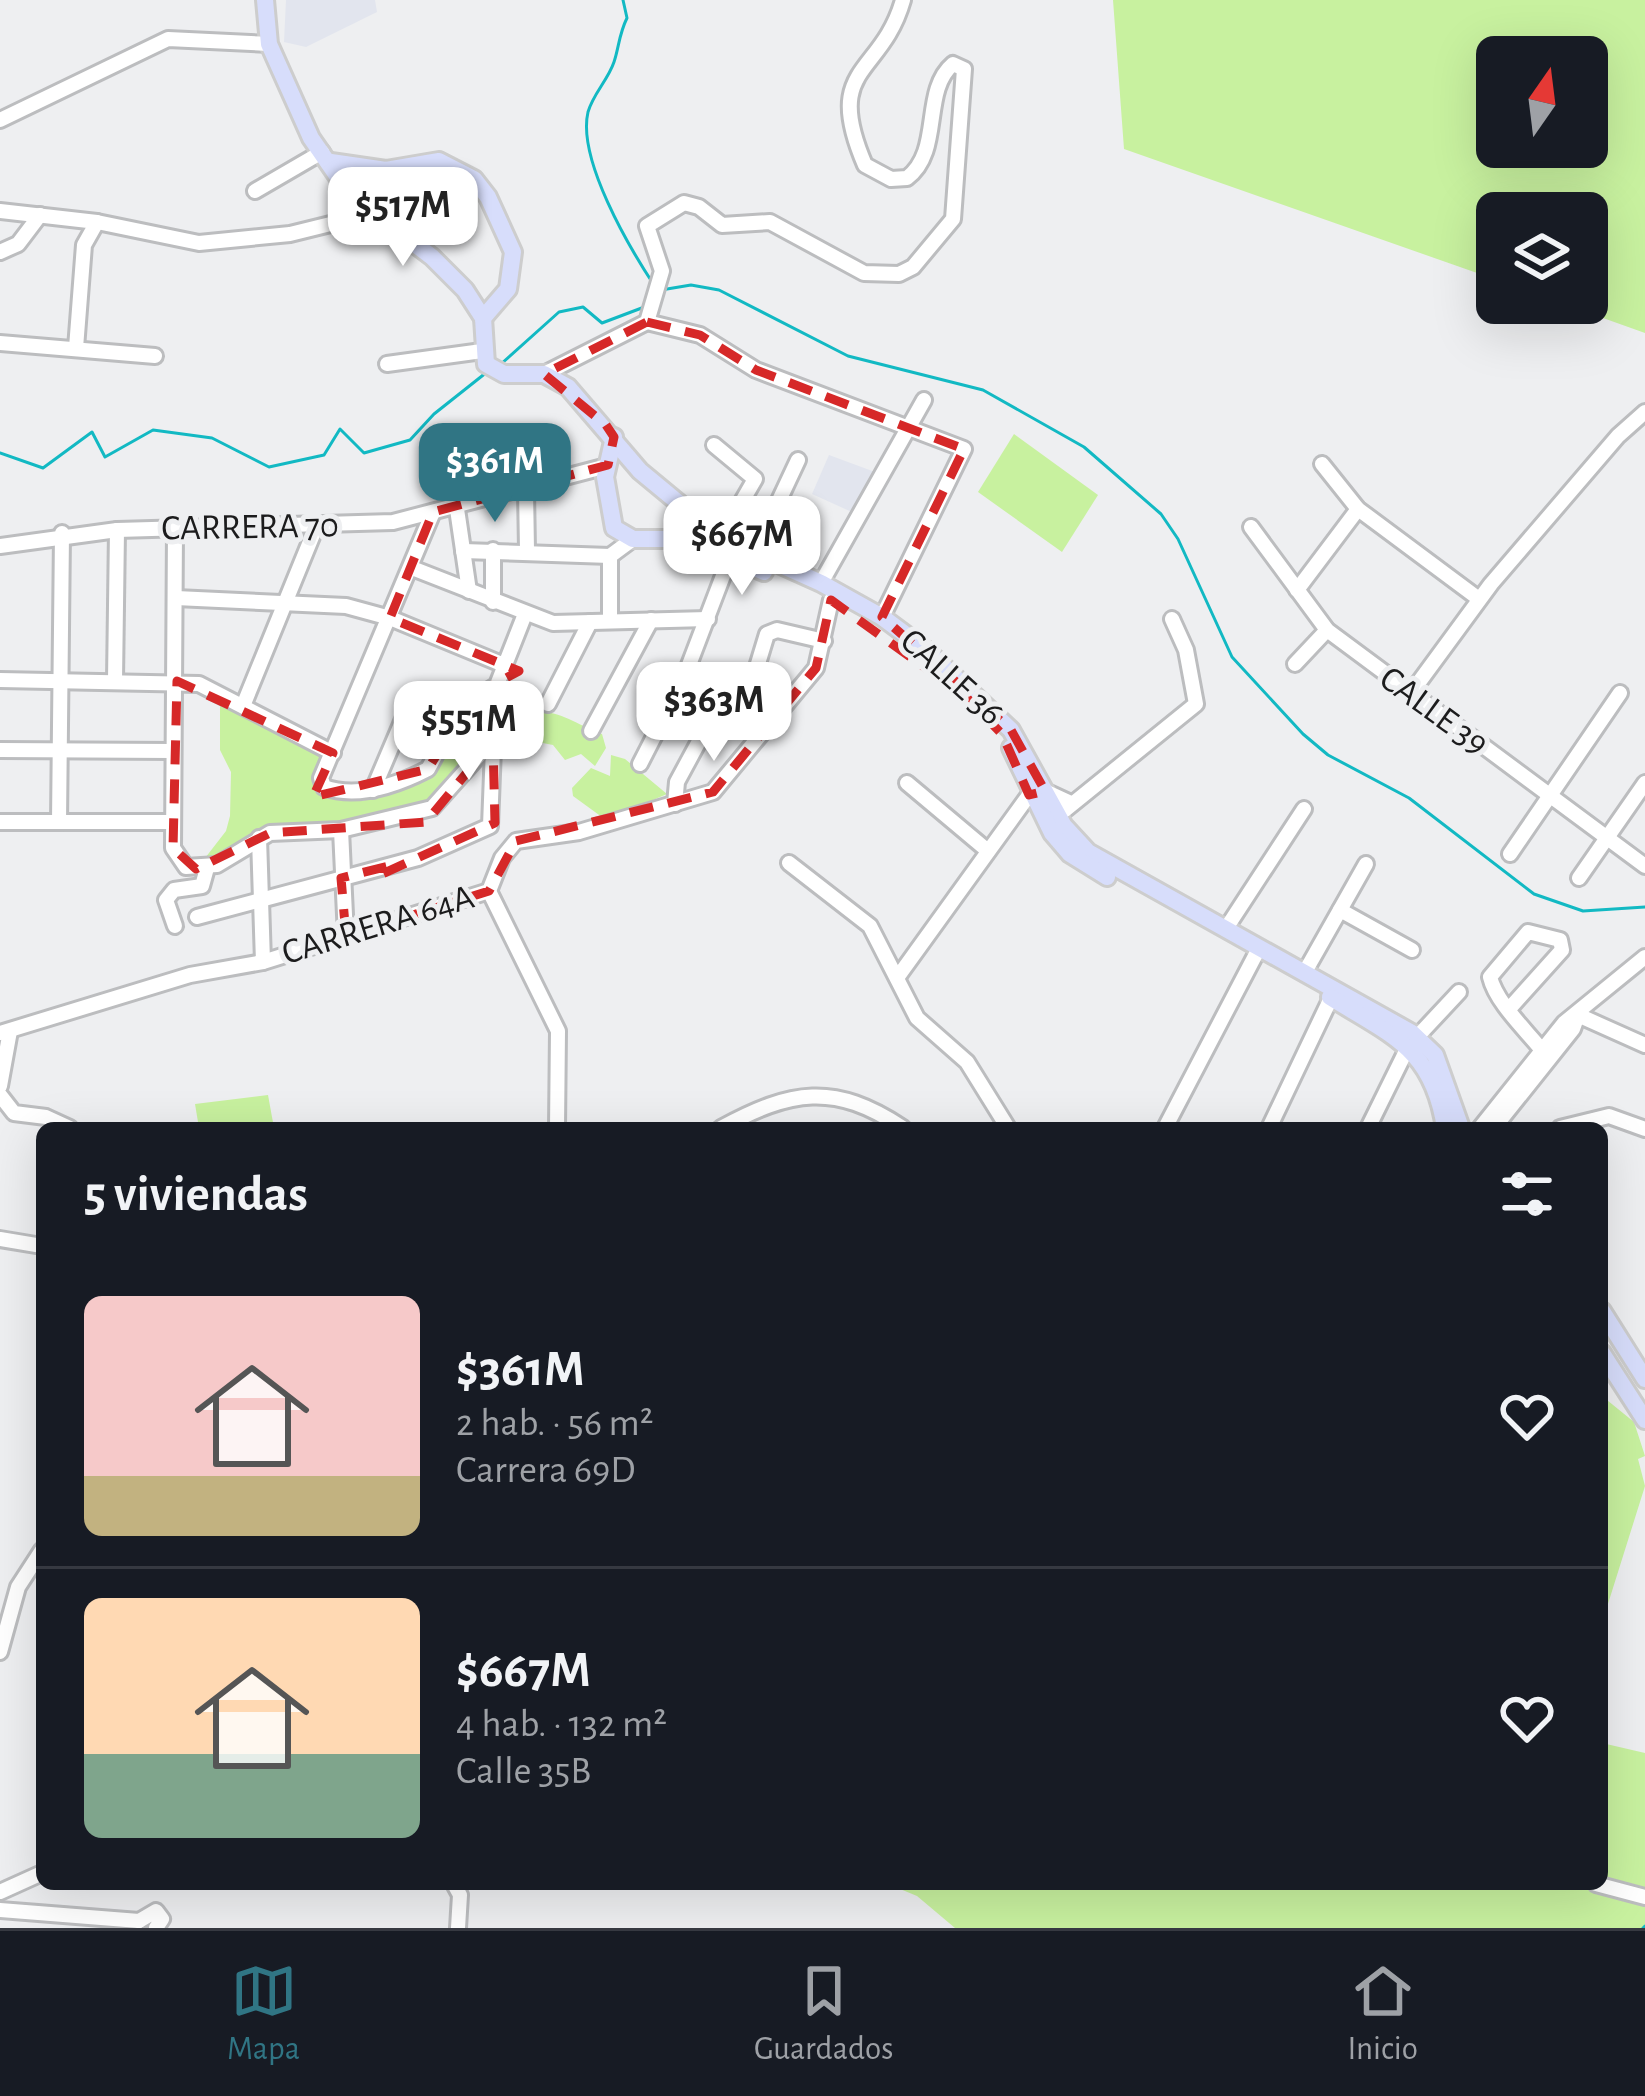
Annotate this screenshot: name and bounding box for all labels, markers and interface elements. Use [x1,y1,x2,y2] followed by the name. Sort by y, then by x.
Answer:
[1476,36,1608,168] north arrow
[1476,36,1608,324] map controls
[319,167,487,269] pin: $517M
[355,186,451,225] text: $517M
[1476,192,1608,324] button: layers
[411,423,579,525] pin: $361M
[446,442,544,481] text: $361M
[658,496,826,598] pin: $667M
[161,507,339,547] street label: CARRERA 70
[690,515,794,554] text: $667M
[894,622,1010,732] street label: CALLE 36
[1373,660,1495,762] street label: CALLE 39
[630,662,798,764] pin: $363M
[385,681,553,783] pin: $551M
[663,681,765,720] text: $363M
[421,700,517,739] text: $551M
[278,879,478,971] street label: CARRERA 64A
[1494,1161,1560,1227] icon: filters
[84,1169,308,1220] text: 5 viviendas
[180,1344,324,1488] icon: home
[456,1344,585,1395] text: $361M
[1494,1383,1560,1449] icon: heart
[456,1404,653,1443] text: 2 hab. · 56 m²
[456,1451,636,1490] text: Carrera 69D
[456,1645,591,1696] text: $667M
[180,1646,324,1790] icon: home
[1494,1685,1560,1751] icon: heart
[456,1705,667,1744] text: 4 hab. · 132 m²
[456,1752,591,1791] text: Calle 35B
[227,1958,300,2070] tab: Mapa
[754,1958,893,2070] tab: Guardados
[1348,1958,1418,2070] tab: Inicio

